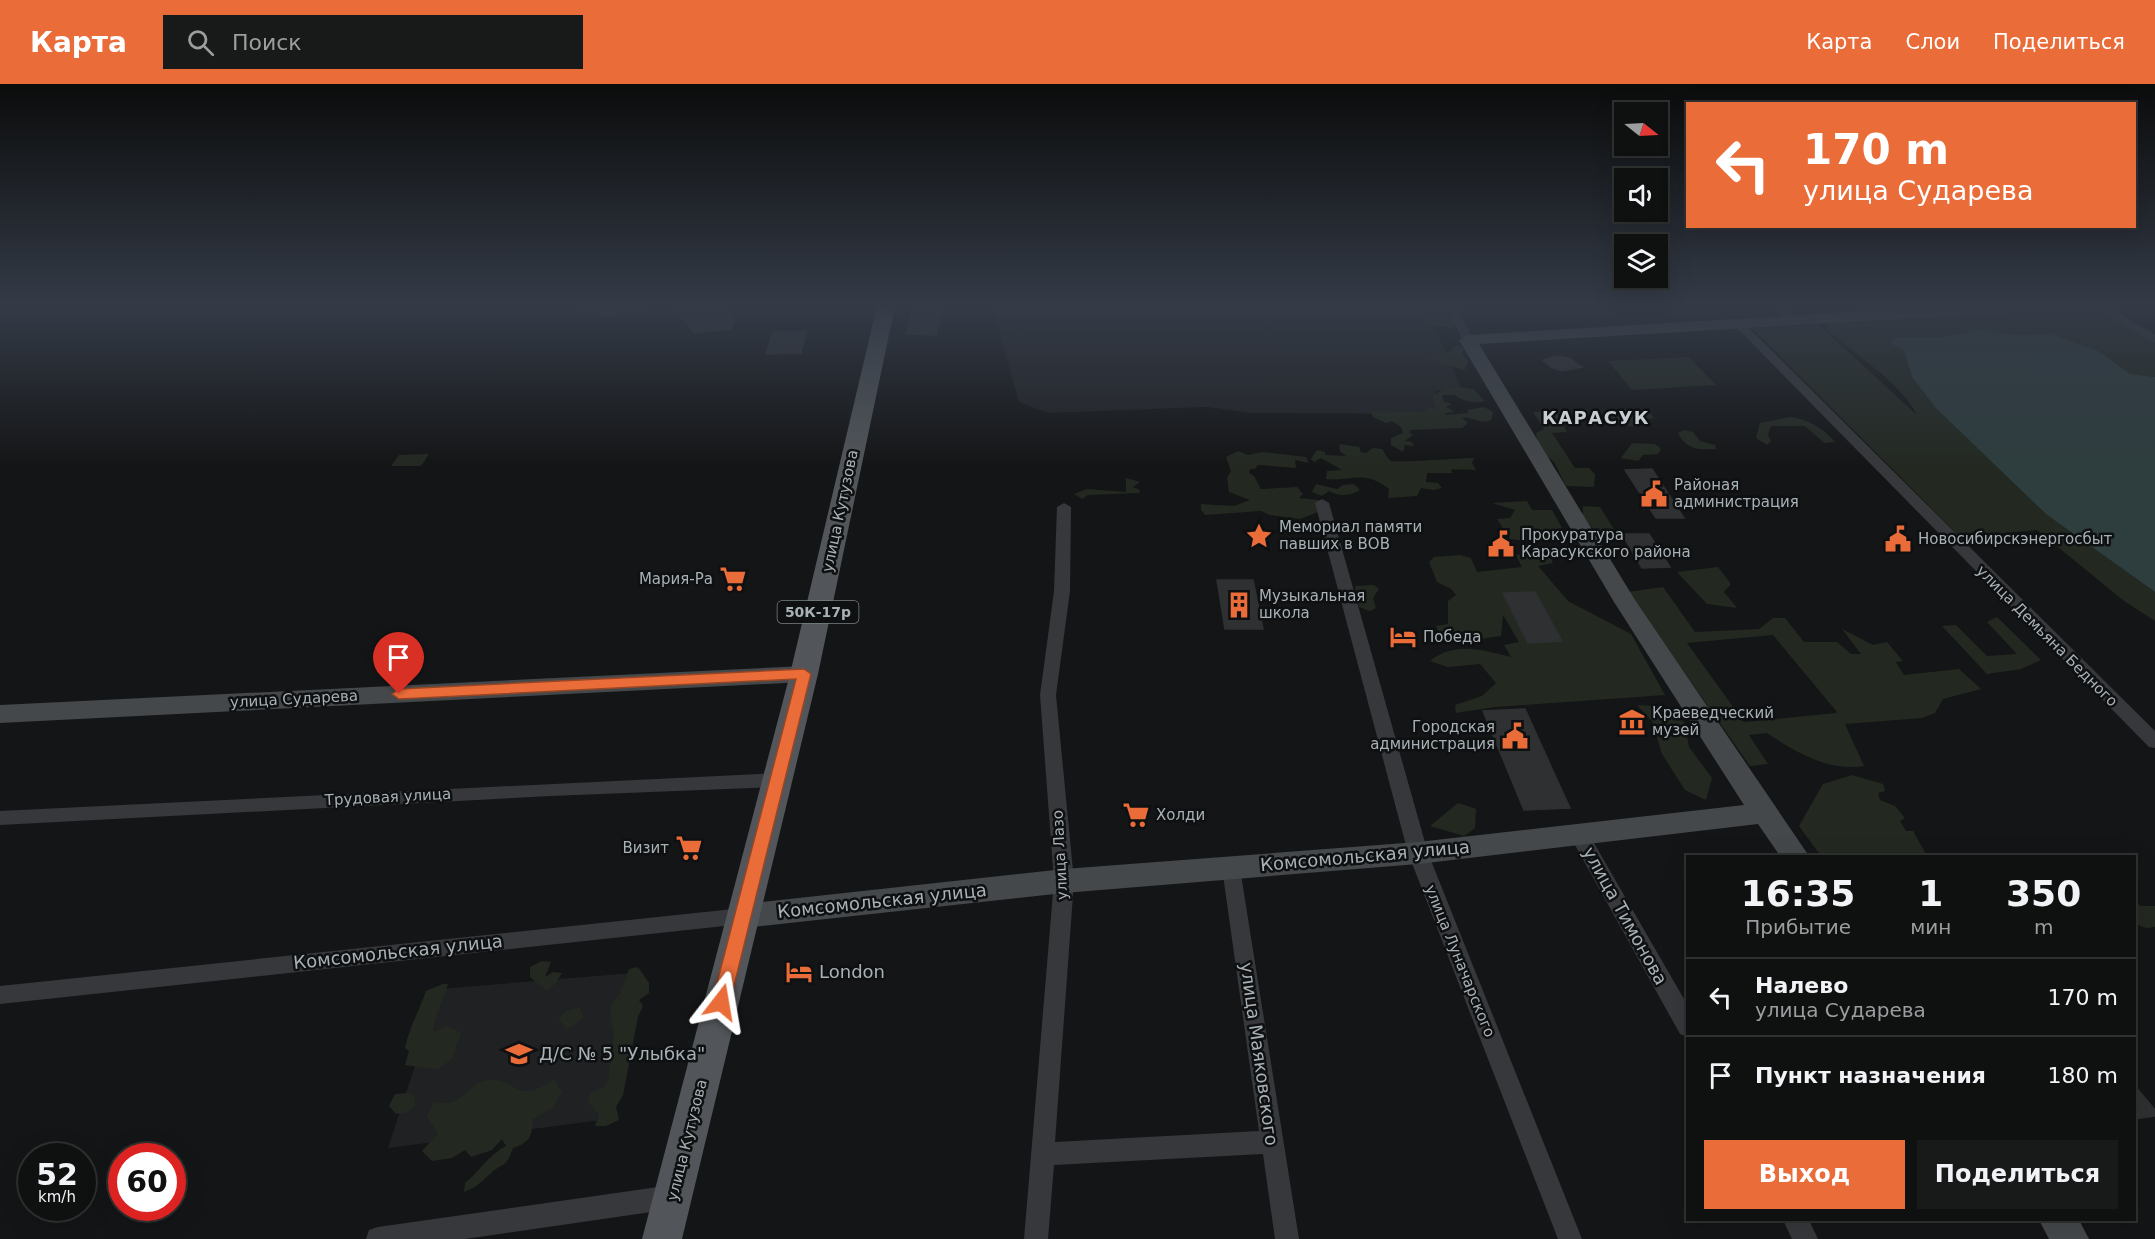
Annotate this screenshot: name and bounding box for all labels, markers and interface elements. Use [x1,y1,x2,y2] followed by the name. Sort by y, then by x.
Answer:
[163,15,583,69] search box
[30,26,127,59] text: Карта
[184,26,217,59] icon: search
[232,30,302,55] text: Поиск
[1806,30,1872,54] text: Карта
[1905,30,1960,54] text: Слои
[1993,30,2125,54] text: Поделиться
[1614,102,1668,156] north arrow
[1614,102,1668,288] map controls
[1803,125,1949,174] text: 170 m
[1704,126,1782,204] icon: left
[1614,168,1668,222] button: sound
[1803,175,2034,206] text: улица Сударева
[1614,234,1668,288] button: layers
[1542,407,1650,428] district label: КАРАСУК
[818,448,862,574] street label: улица Кутузова
[1674,476,1799,511] place label: Районая администрация
[1639,479,1669,509] public building icon: Районая администрация
[1279,518,1422,553] place label: Мемориал памяти павших в ВОВ
[1244,521,1274,551] place icon: Мемориал памяти павших в ВОВ
[1883,524,1913,554] public building icon: Новосибирскэнергосбыт
[1521,526,1691,561] place label: Прокуратура Карасукского района
[1486,529,1516,559] public building icon: Прокуратура Карасукского района
[1918,530,2112,548] place label: Новосибирскэнергосбыт
[1973,562,2121,710] street label: улица Демьяна Бедного
[718,564,748,594] supermarket icon: Мария-Ра
[639,570,713,588] place label: Мария-Ра
[1259,587,1365,622] place label: Музыкальная школа
[1224,590,1254,620] building icon: Музыкальная школа
[778,601,858,623] road number: 50К-17р
[1388,622,1418,652] hotel icon: Победа
[1423,628,1482,646] place label: Победа
[373,632,424,694] pin
[382,641,415,674] icon: arrive
[230,687,358,711] street label: улица Сударева
[1652,704,1774,739] place label: Краеведческий музей
[1617,707,1647,737] museum icon: Краеведческий музей
[1370,718,1495,753] place label: Городская администрация
[1500,721,1530,751] public building icon: Городская администрация
[323,785,452,809] street label: Трудовая улица
[1121,800,1151,830] supermarket icon: Холди
[1156,806,1205,824] place label: Холди
[1049,810,1071,900] street label: улица Лазо
[674,833,704,863] supermarket icon: Визит
[1259,836,1471,875] street label: Комсомольская улица
[622,839,669,857] place label: Визит
[1579,843,1672,988] street label: улица Тимонова
[1741,873,1855,914] text: 16:35
[1918,873,1943,914] text: 1
[2006,873,2081,914] text: 350
[776,879,988,922] street label: Комсомольская улица
[1421,882,1499,1040] street label: улица Луначарского
[1745,915,1851,939] text: Прибытие
[1910,915,1951,939] text: мин
[2034,915,2053,939] text: m
[292,930,504,973] street label: Комсомольская улица
[784,957,814,987] hotel icon: London
[819,961,885,982] place label: London
[1236,961,1283,1147] street label: улица Маяковского
[689,970,753,1034] position arrow
[1755,973,1848,998] text: Налево
[1704,981,1737,1014] icon: left
[2048,985,2118,1010] text: 170 m
[1755,998,1926,1022] text: улица Сударева
[504,1039,534,1069] school or university icon: Д/С № 5 "Улыбка"
[539,1043,705,1064] place label: Д/С № 5 "Улыбка"
[1704,1059,1737,1092] icon: arrive
[1755,1063,1986,1088] text: Пункт назначения
[2048,1063,2118,1088] text: 180 m
[663,1077,711,1203] street label: улица Кутузова
[1704,1140,1905,1209] button: Выход
[1917,1140,2118,1209] button: Поделиться
[108,1143,186,1221] speed limit sign: 60
[36,1157,78,1192] text: 52
[38,1188,76,1206] text: km/h

